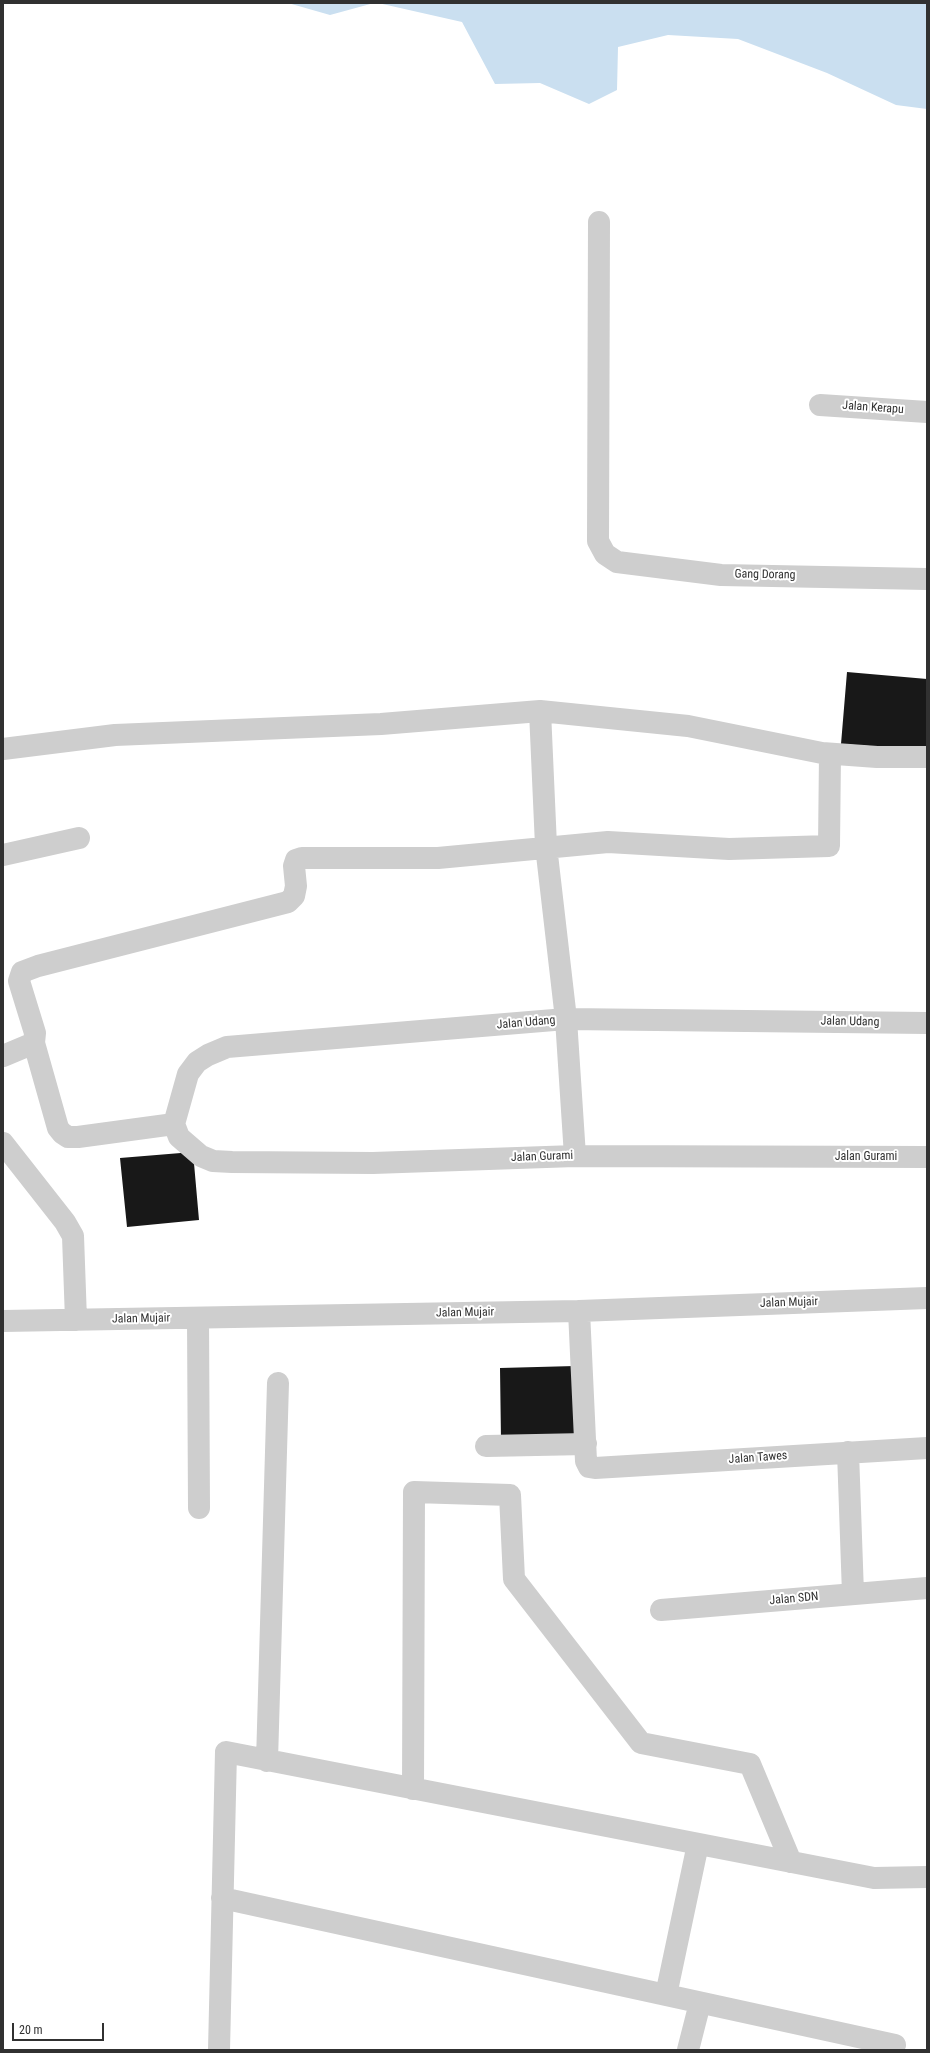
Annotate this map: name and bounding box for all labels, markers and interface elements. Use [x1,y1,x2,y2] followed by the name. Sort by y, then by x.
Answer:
[842,399,904,417] street label: Jalan Kerapu
[734,567,796,583] street label: Gang Dorang
[496,1013,556,1033] street label: Jalan Udang
[820,1014,880,1030] street label: Jalan Udang
[511,1149,573,1165] street label: Jalan Gurami
[835,1150,897,1164] street label: Jalan Gurami
[760,1295,818,1311] street label: Jalan Mujair
[436,1305,494,1321] street label: Jalan Mujair
[112,1311,170,1327] street label: Jalan Mujair
[728,1449,788,1467] street label: Jalan Tawes
[769,1590,819,1608] street label: Jalan SDN
[14,2015,106,2041] scale bar
[19,2023,43,2037] text: 20 m

